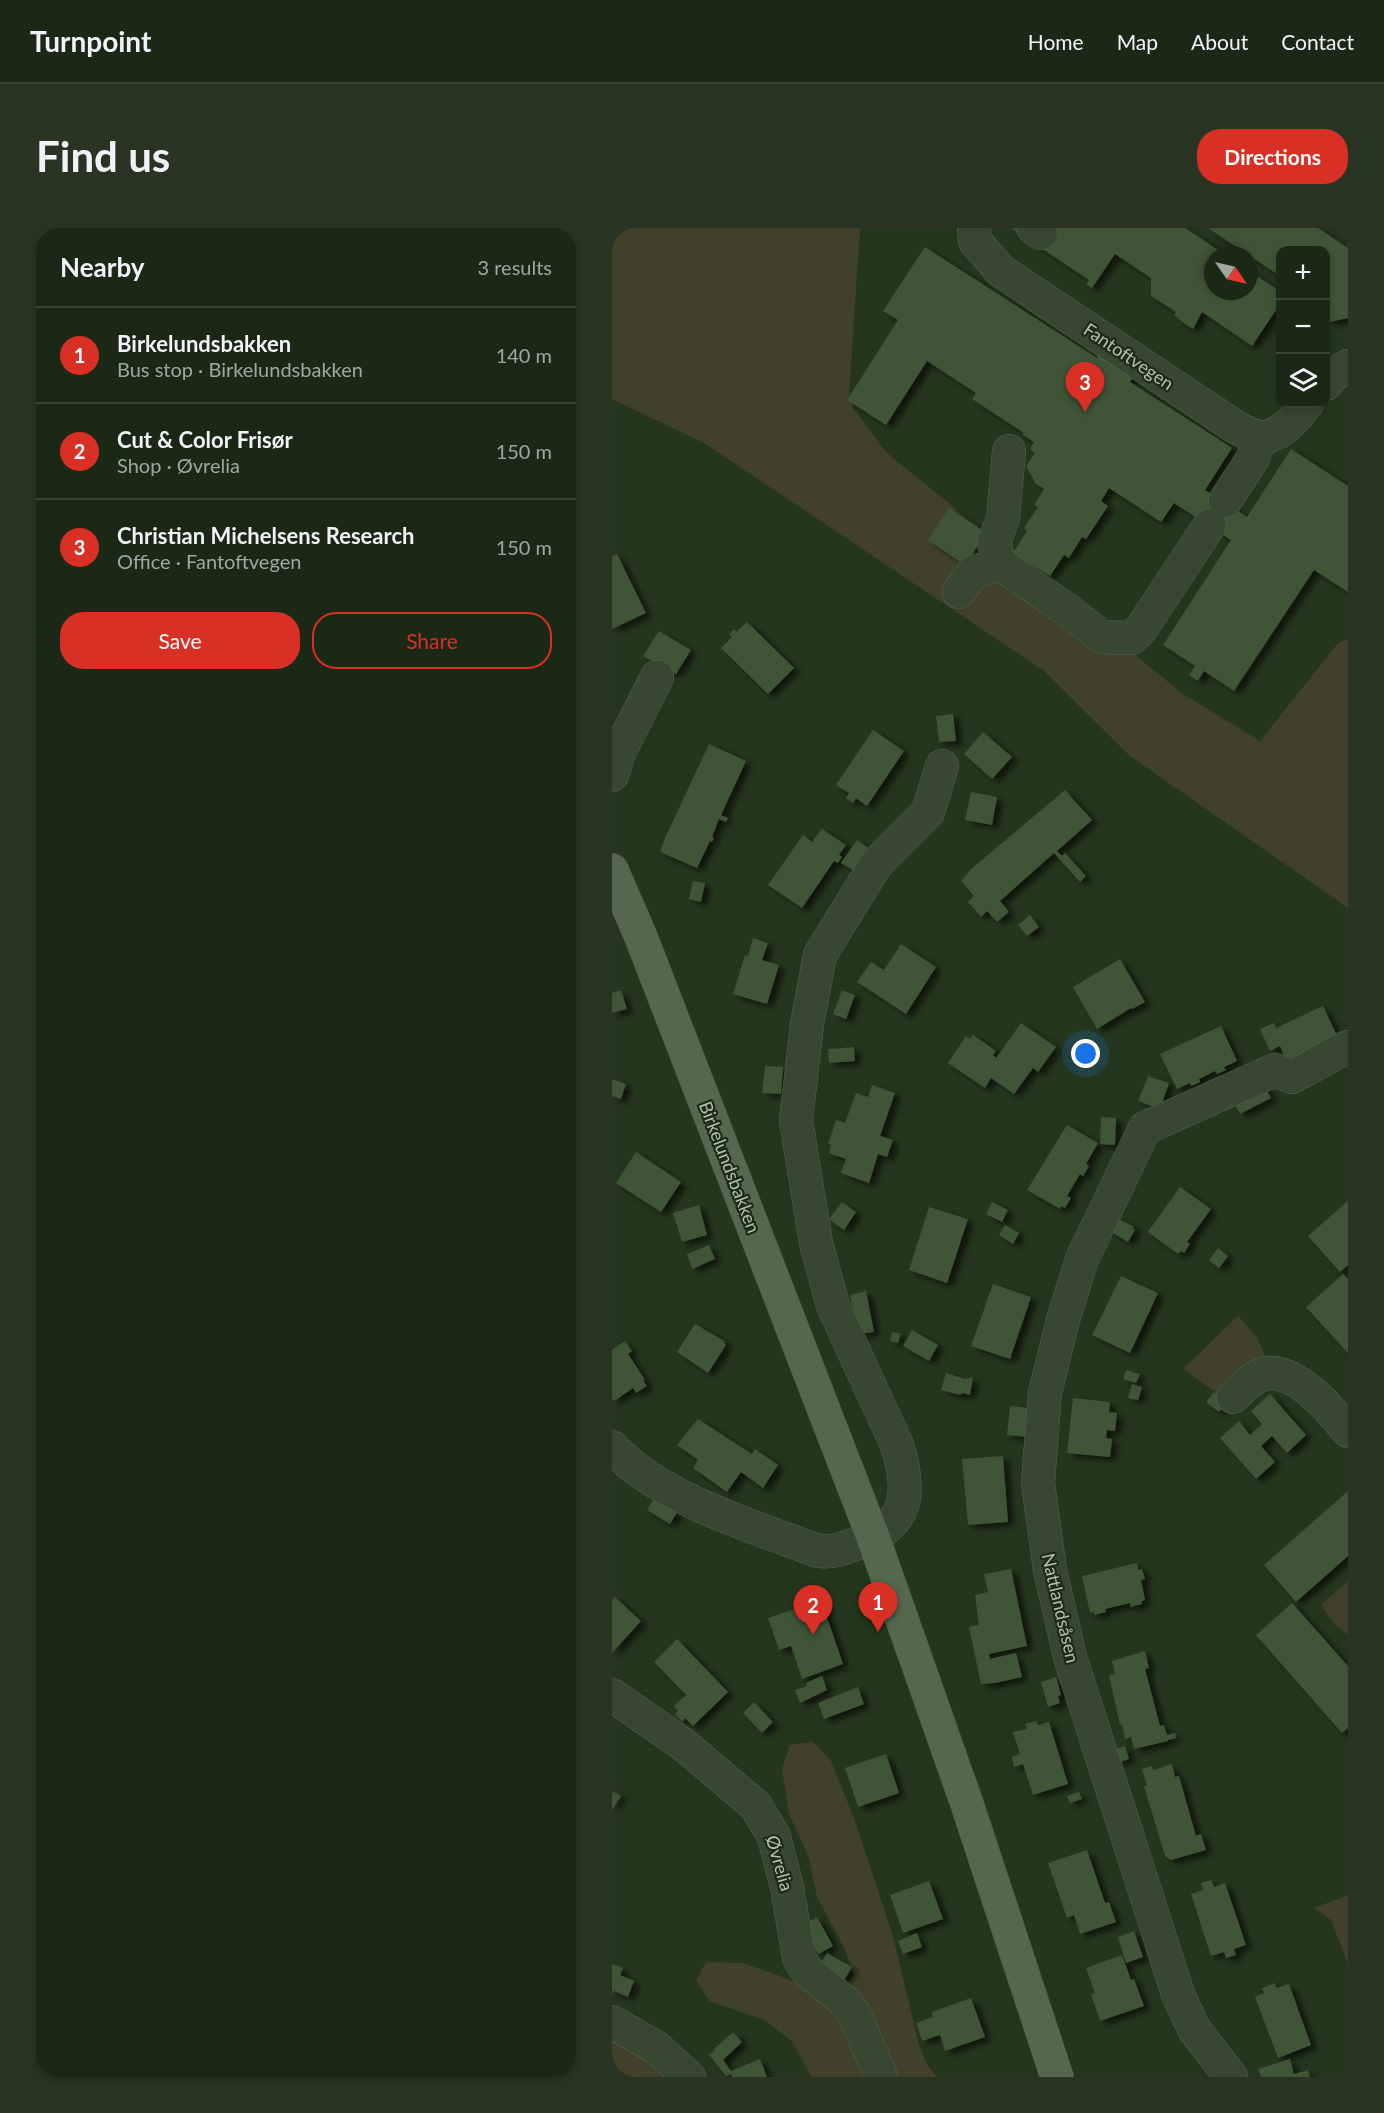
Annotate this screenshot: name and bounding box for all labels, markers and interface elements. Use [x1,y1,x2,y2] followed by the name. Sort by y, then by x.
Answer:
[30,24,151,58] text: Turnpoint
[1028,29,1084,54] text: Home
[1117,29,1158,54] text: Map
[1191,29,1248,54] text: About
[1281,29,1354,54] text: Contact
[1197,129,1348,184] button: Directions
[36,131,170,181] text: Find us
[1204,246,1258,300] north arrow
[1276,246,1330,408] map controls
[1276,246,1330,300] button: +
[60,251,145,283] text: Nearby
[477,255,552,279] text: 3 results
[1276,300,1330,354] button: −
[1080,318,1178,394] street label: Fantoftvegen
[117,330,291,357] text: Birkelundsbakken
[74,343,85,367] text: 1
[496,343,552,367] text: 140 m
[1276,354,1330,408] button: layers
[117,357,363,381] text: Bus stop · Birkelundsbakken
[1066,362,1104,412] pin: 3
[117,426,293,453] text: Cut & Color Frisør
[74,439,85,463] text: 2
[496,439,552,463] text: 150 m
[117,453,240,477] text: Shop · Øvrelia
[117,522,414,549] text: Christian Michelsens Research
[74,535,85,559] text: 3
[496,535,552,559] text: 150 m
[117,549,301,573] text: Office · Fantoftvegen
[60,612,300,669] button: Save
[312,612,552,669] button: Share
[1071,1039,1100,1068] your location
[695,1098,765,1236] street label: Birkelundsbakken
[1038,1551,1084,1665] street label: Nattlandsåsen
[858,1582,898,1632] pin: 1
[794,1586,832,1635] pin: 2
[762,1833,798,1893] street label: Øvrelia

